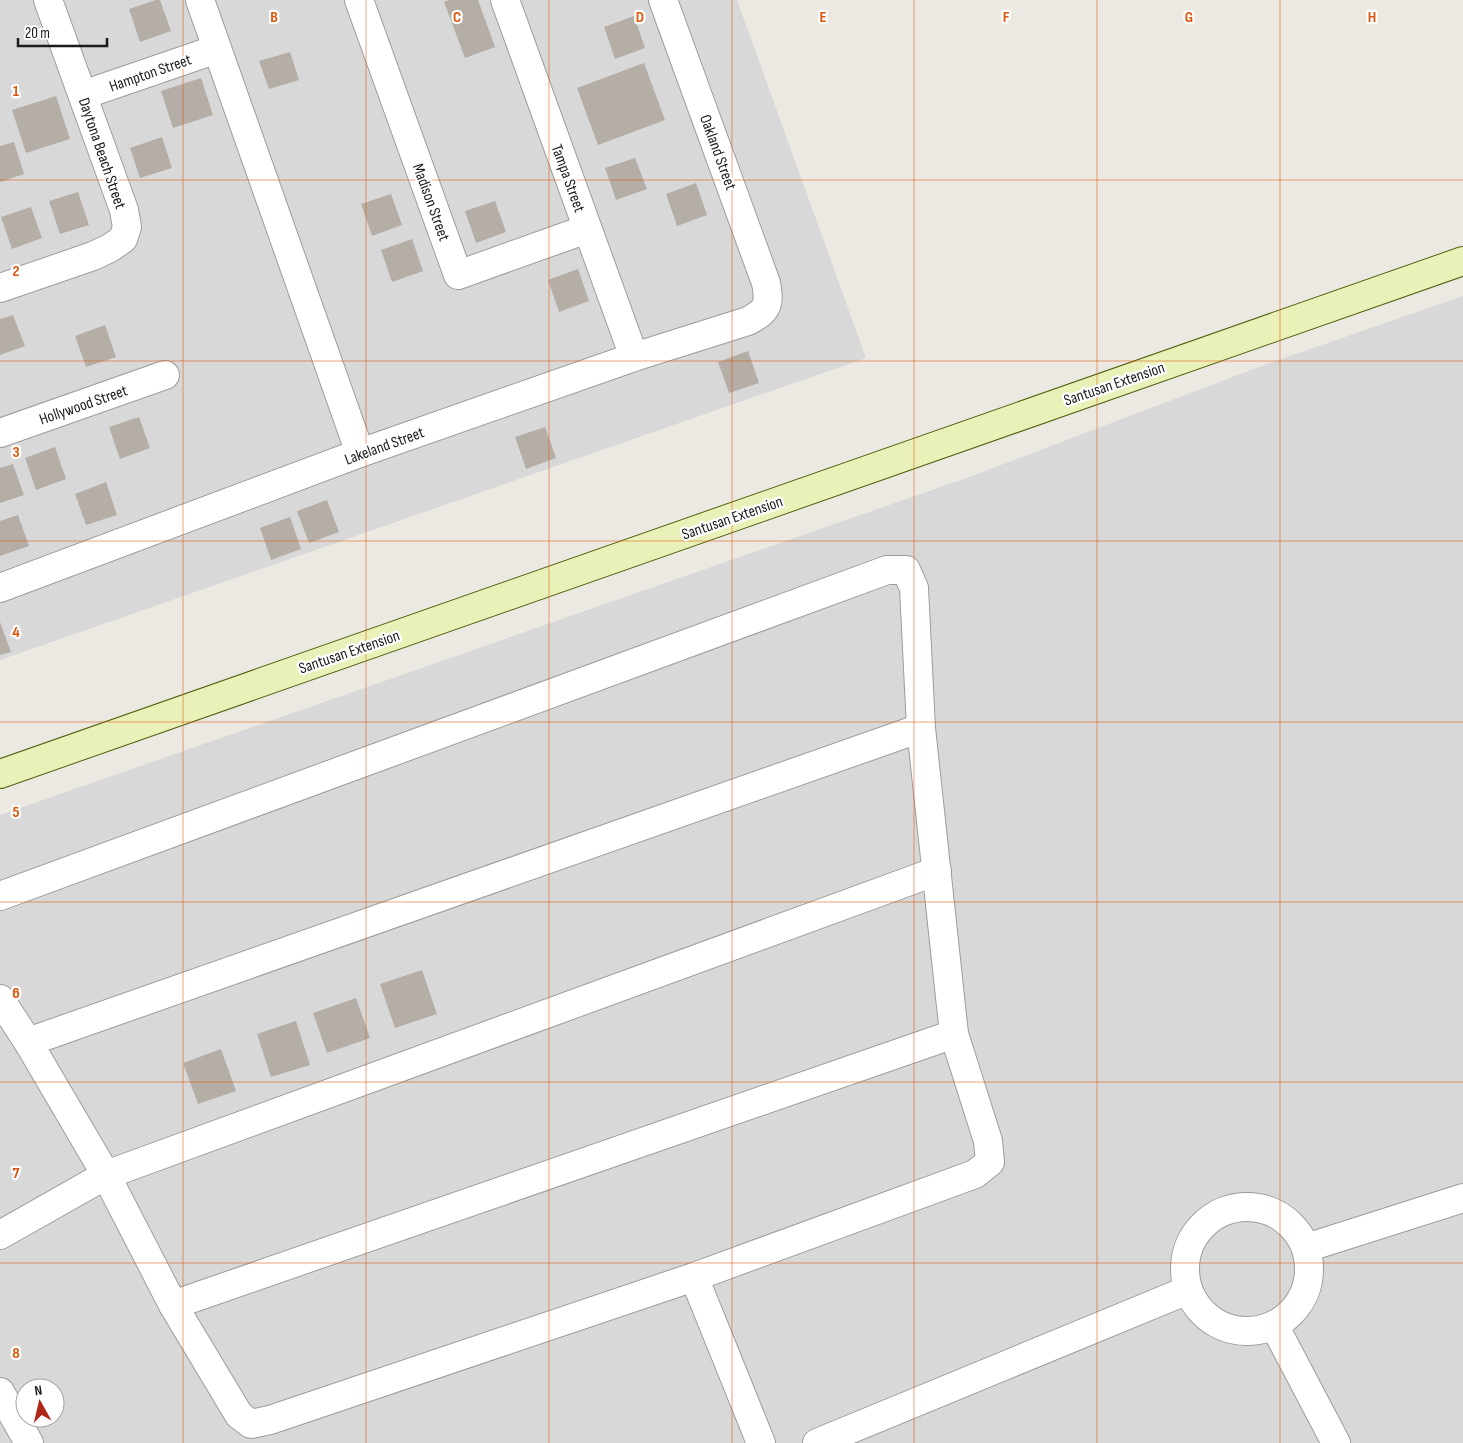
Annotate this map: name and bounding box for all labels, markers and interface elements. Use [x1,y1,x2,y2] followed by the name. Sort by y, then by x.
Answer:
[270,8,278,27] text: B
[453,8,461,27] text: C
[636,8,644,27] text: D
[820,8,827,27] text: E
[1003,8,1010,27] text: F
[1185,8,1193,27] text: G
[1368,8,1376,27] text: H
[18,15,106,47] scale bar
[25,24,50,43] text: 20 m
[107,50,194,96] street label: Hampton Street
[13,82,20,101] text: 1
[74,95,130,212] street label: Daytona Beach Street
[695,112,740,193] street label: Oakland Street
[547,142,589,215] street label: Tampa Street
[408,161,453,244] street label: Madison Street
[12,262,20,281] text: 2
[1062,358,1167,411] street label: Santusan Extension
[37,381,130,429] street label: Hollywood Street
[342,423,427,470] street label: Lakeland Street
[12,443,20,462] text: 3
[680,492,785,545] street label: Santusan Extension
[12,623,20,642] text: 4
[297,626,402,679] street label: Santusan Extension
[12,803,20,822] text: 5
[12,984,20,1003] text: 6
[13,1164,20,1183] text: 7
[12,1344,20,1363] text: 8
[15,1378,65,1428] north arrow
[33,1382,43,1400] text: N

